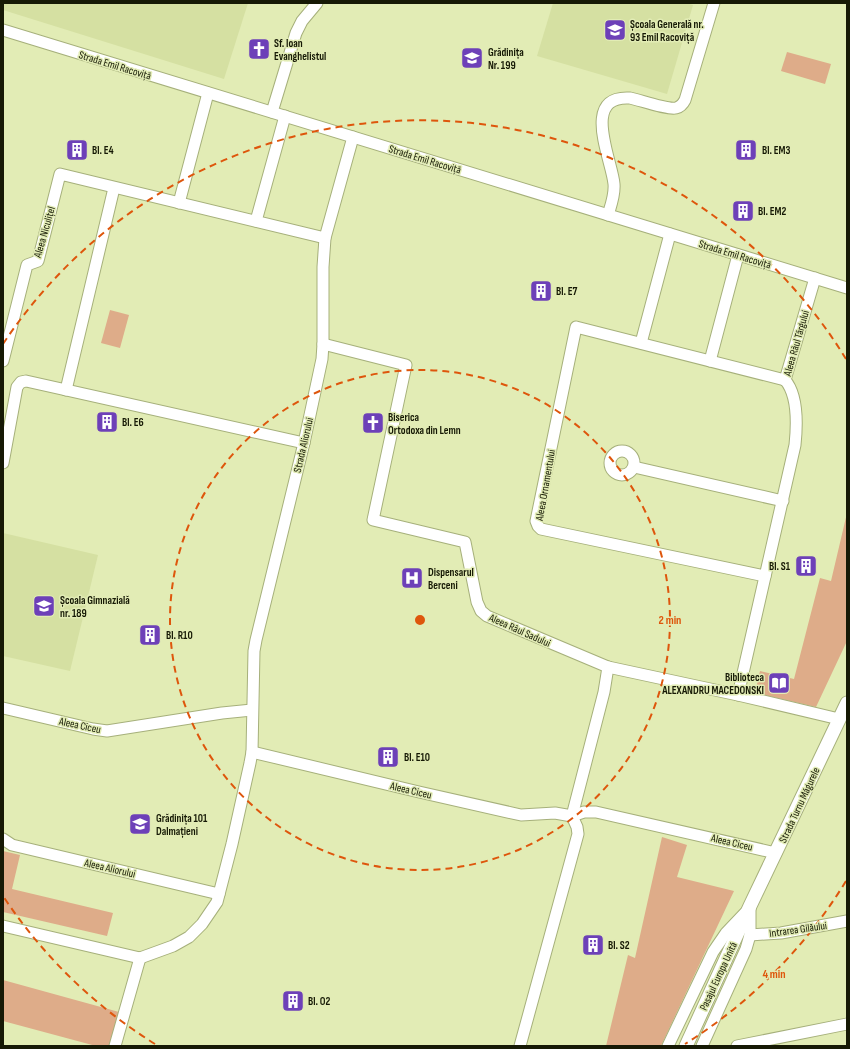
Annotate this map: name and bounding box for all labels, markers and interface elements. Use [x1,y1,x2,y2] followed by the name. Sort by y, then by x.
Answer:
[602,17,628,43] school or university icon: Școala Generală nr. 93 Emil Racoviță
[630,18,704,44] place label: Școala Generală nr. 93 Emil Racoviță
[246,36,272,62] church icon: Sf. Ioan Evanghelistul
[274,37,326,63] place label: Sf. Ioan Evanghelistul
[459,45,485,71] school or university icon: Grădinița Nr. 199
[488,46,524,72] place label: Grădinița Nr. 199
[77,48,153,83] street label: Strada Emil Racoviță
[64,137,90,163] building icon: Bl. E4
[733,137,759,163] building icon: Bl. EM3
[387,142,463,177] street label: Strada Emil Racoviță
[92,144,114,157] place label: Bl. E4
[762,144,790,157] place label: Bl. EM3
[730,198,756,224] building icon: Bl. EM2
[31,205,58,260] street label: Aleea Niculițel
[758,205,786,218] place label: Bl. EM2
[697,237,773,272] street label: Strada Emil Racoviță
[528,278,554,304] building icon: Bl. E7
[556,285,577,298] place label: Bl. E7
[781,309,812,378] street label: Aleea Râul Târgului
[94,409,120,435] building icon: Bl. E6
[360,410,386,436] church icon: Biserica Ortodoxa din Lemn
[388,411,461,437] place label: Biserica Ortodoxa din Lemn
[122,416,144,429] place label: Bl. E6
[291,416,316,474] street label: Strada Aliorului
[533,448,558,523] street label: Aleea Ornamentului
[793,553,819,579] building icon: Bl. S1
[769,560,791,573] place label: Bl. S1
[399,565,425,591] hospital icon: Dispensarul Berceni
[428,566,474,592] place label: Dispensarul Berceni
[31,593,57,619] school or university icon: Școala Gimnazială nr. 189
[60,594,130,620] place label: Școala Gimnazială nr. 189
[486,611,553,650] street label: Aleea Râul Sadului
[413,613,427,627] centre of rings
[659,613,681,628] text: 2 min
[137,622,163,648] building icon: Bl. R10
[166,629,193,642] place label: Bl. R10
[766,670,792,696] library icon: Biblioteca ALEXANDRU MACEDONSKI
[661,671,764,697] place label: Biblioteca ALEXANDRU MACEDONSKI
[57,715,102,736] street label: Aleea Ciceu
[375,744,401,770] building icon: Bl. E10
[404,751,430,764] place label: Bl. E10
[776,765,823,845] street label: Strada Turnu Măgurele
[388,779,433,802] street label: Aleea Ciceu
[127,811,153,837] school or university icon: Grădinița 101 Dalmațieni
[156,812,208,838] place label: Grădinița 101 Dalmațieni
[709,831,754,854] street label: Aleea Ciceu
[82,856,137,881] street label: Aleea Aliorului
[768,919,828,940] street label: Intrarea Gilăului
[580,932,606,958] building icon: Bl. S2
[608,939,630,952] place label: Bl. S2
[697,940,740,1013] street label: Pasajul Europa Unită
[762,967,786,982] text: 4 min
[280,988,306,1014] building icon: Bl. O2
[308,995,330,1008] place label: Bl. O2

